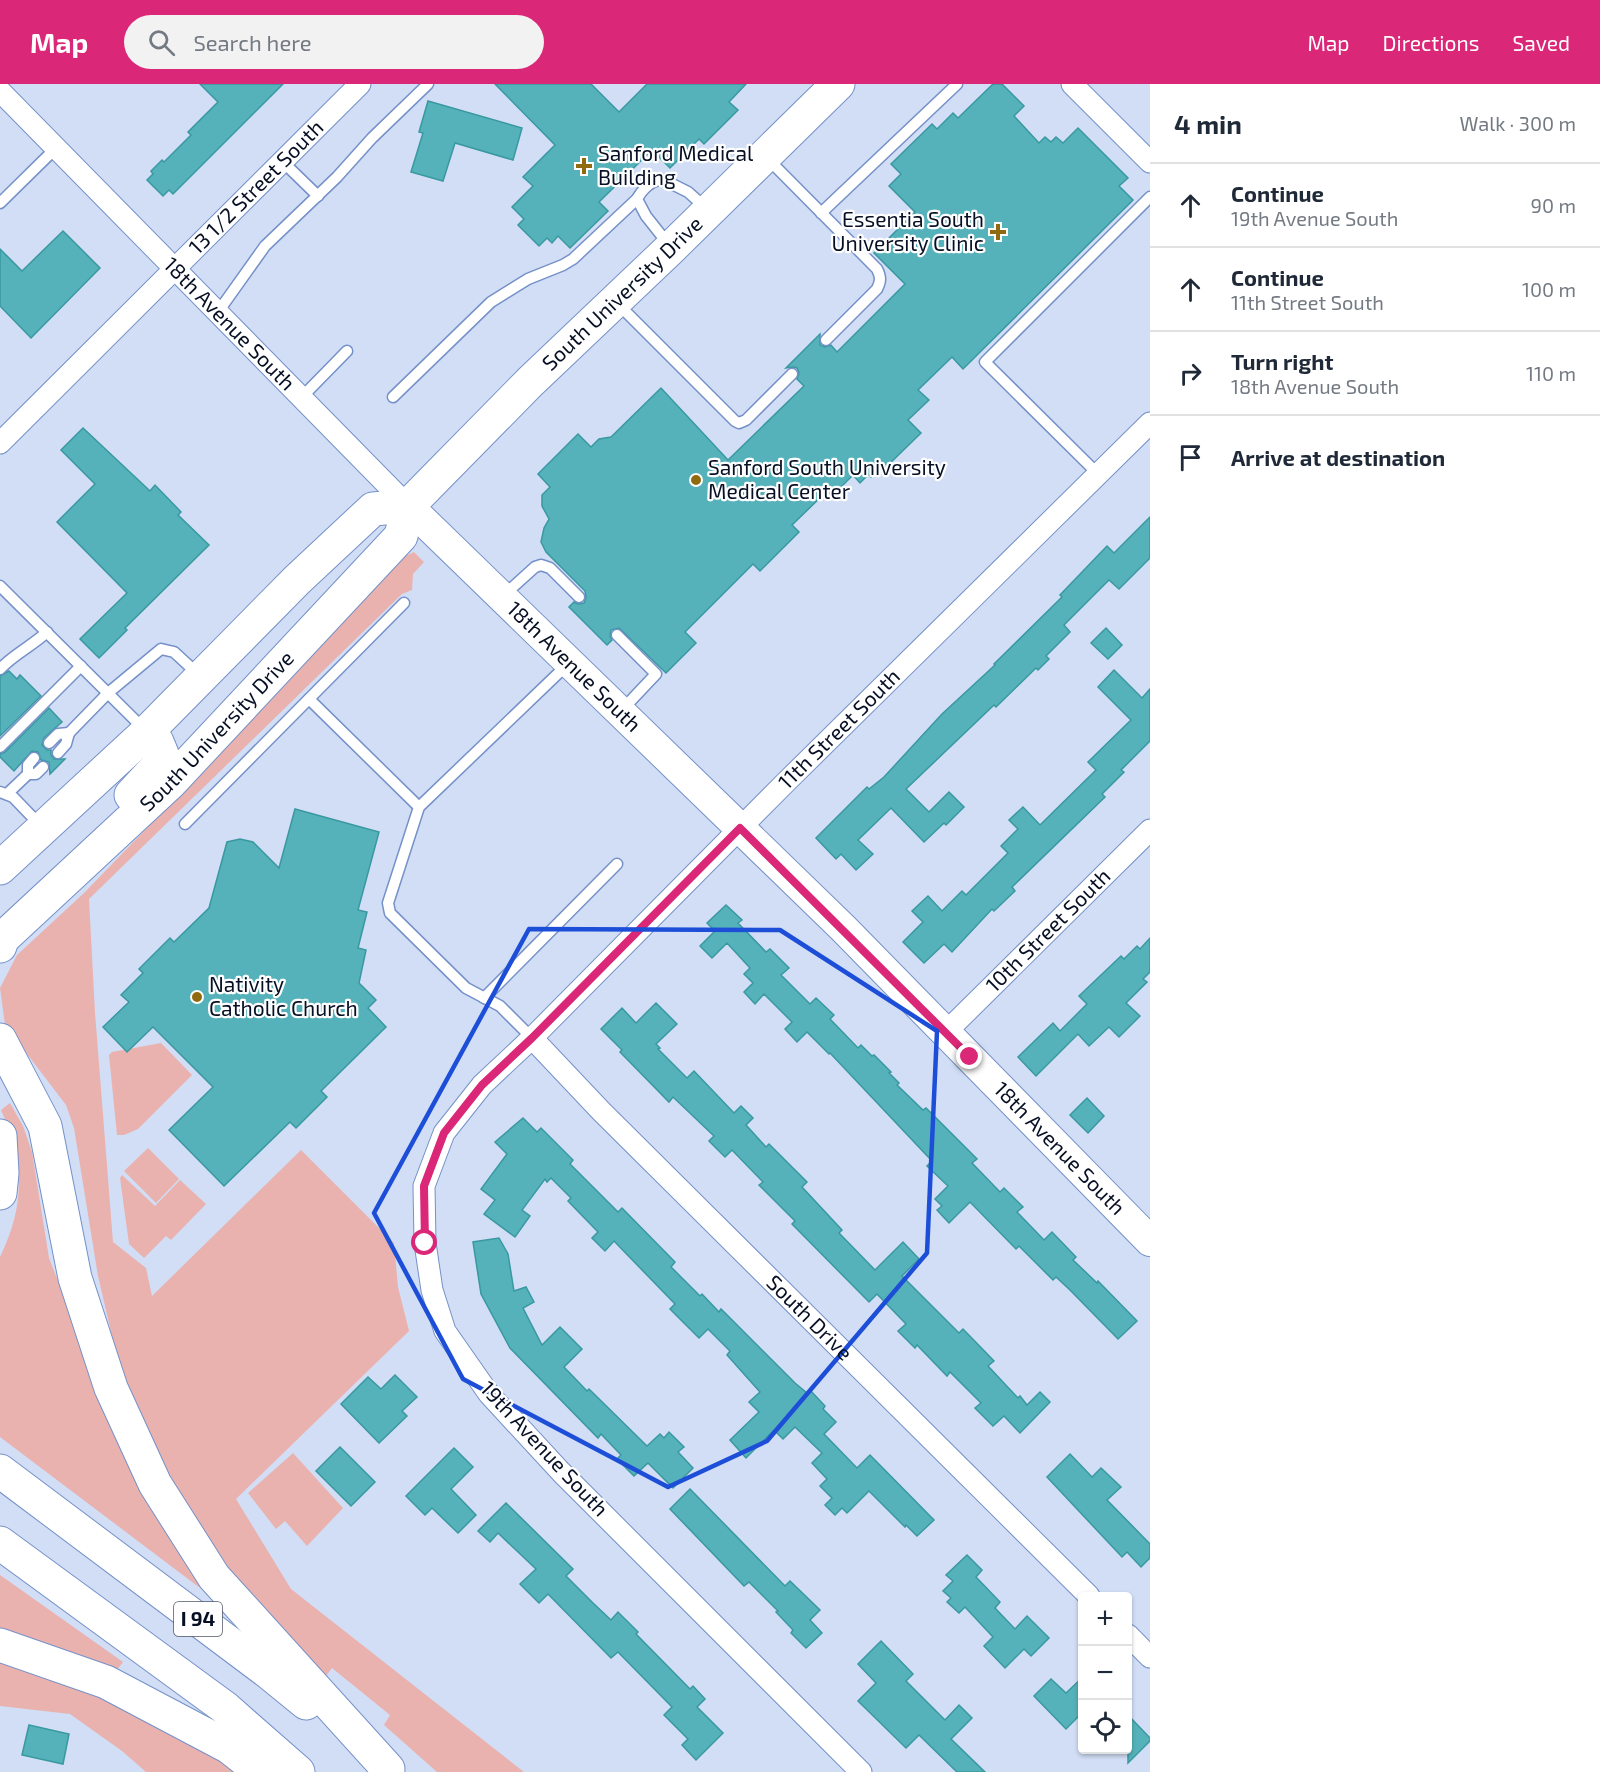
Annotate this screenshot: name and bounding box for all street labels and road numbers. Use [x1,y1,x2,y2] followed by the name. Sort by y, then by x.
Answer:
[183,114,328,259] street label: 13 1/2 Street South
[536,210,707,375] street label: South University Drive
[160,251,301,395] street label: 18th Avenue South
[503,595,647,736] street label: 18th Avenue South
[134,645,298,816] street label: South University Drive
[772,663,904,793] street label: 11th Street South
[980,863,1115,997] street label: 10th Street South
[990,1076,1131,1219] street label: 18th Avenue South
[762,1269,858,1365] street label: South Drive
[476,1375,614,1521] street label: 19th Avenue South
[174,1602,222,1636] road number: I 94

